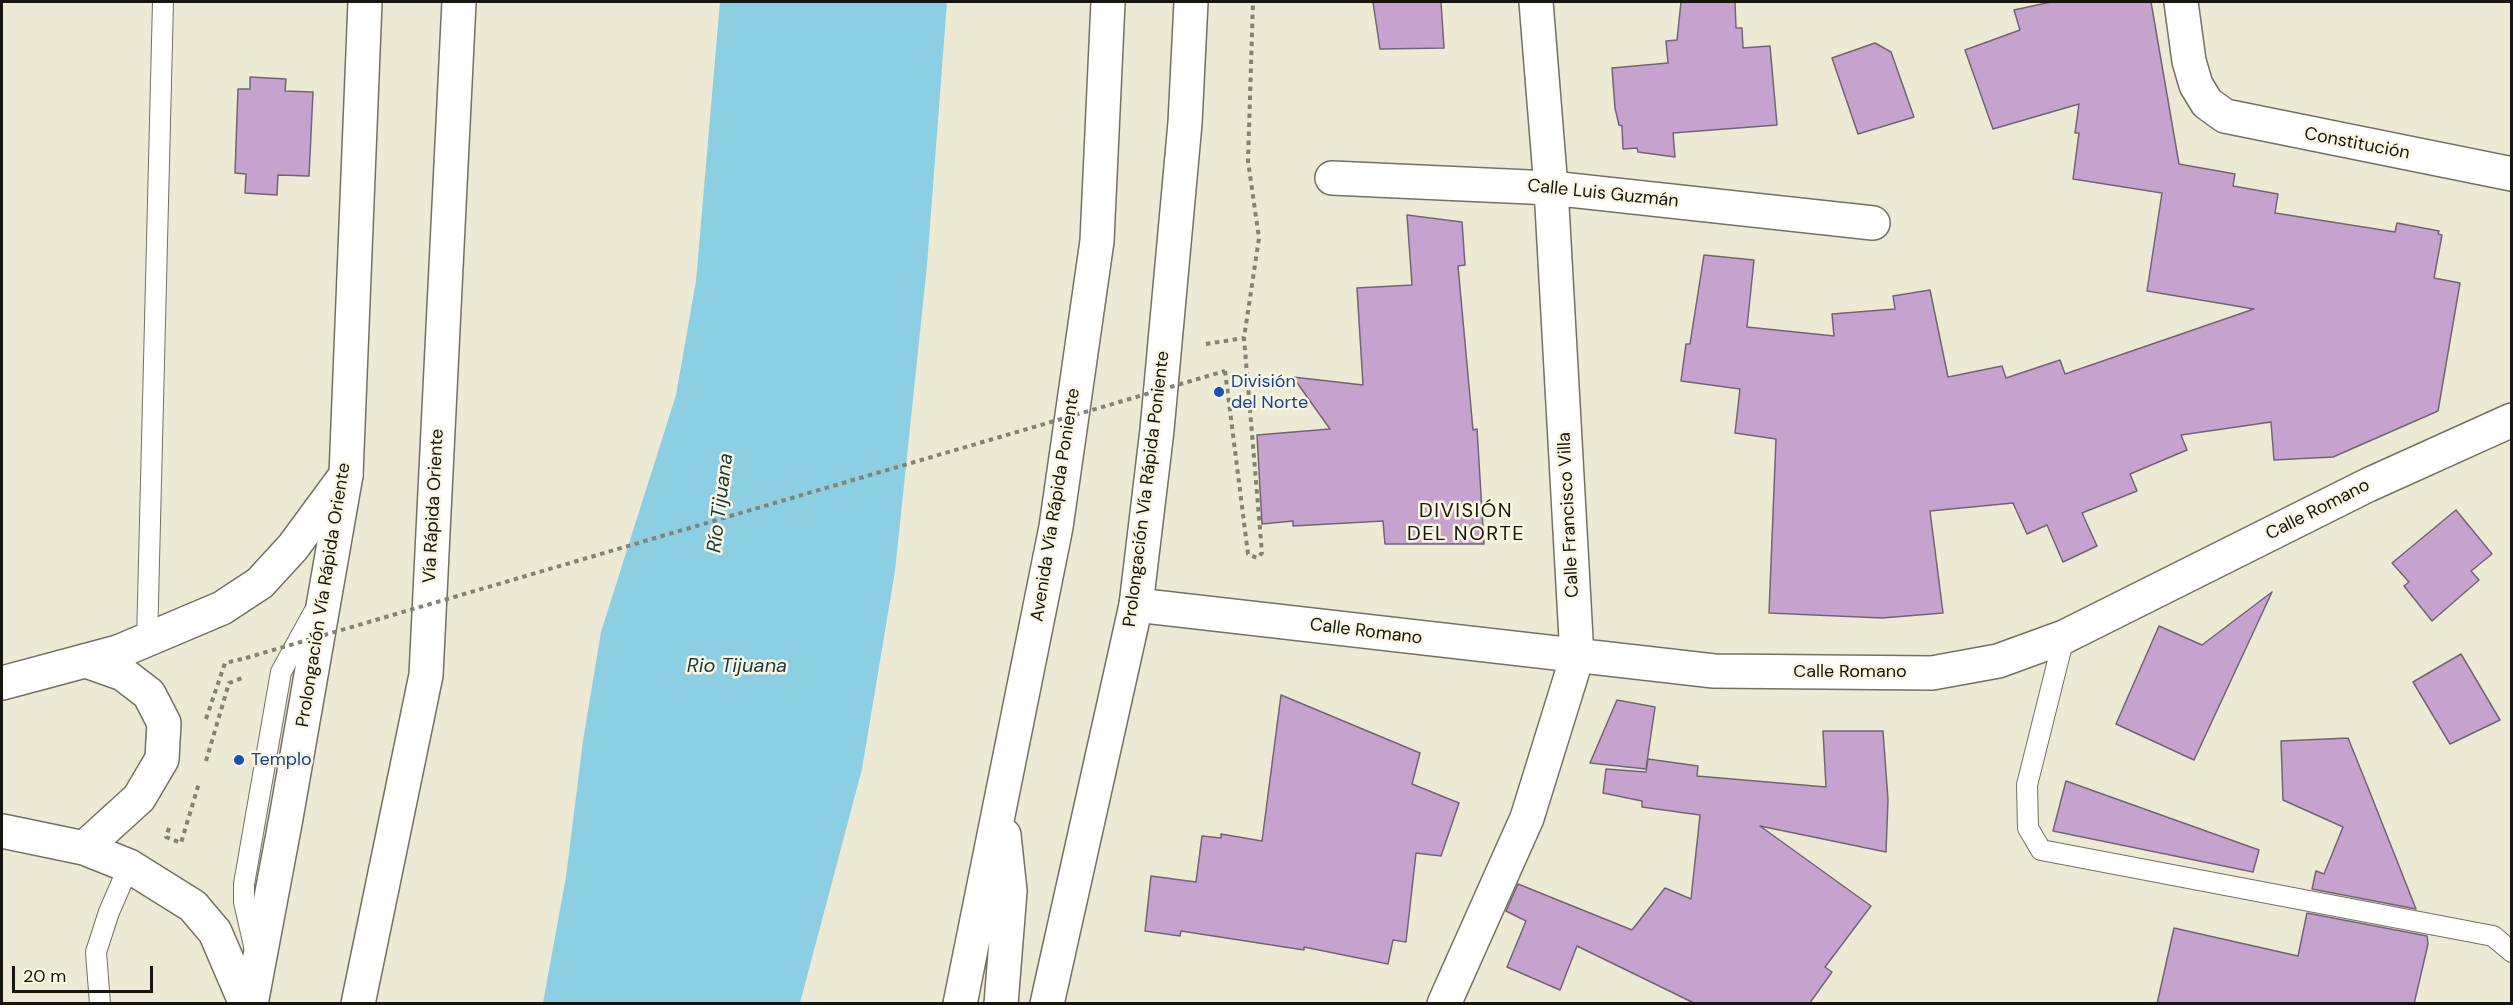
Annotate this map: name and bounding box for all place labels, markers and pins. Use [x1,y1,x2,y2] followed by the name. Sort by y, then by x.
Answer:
[1231,371,1308,413] place label: División del Norte
[1212,385,1226,399] marker: División del Norte
[251,749,312,771] place label: Templo
[232,753,246,767] marker: Templo

